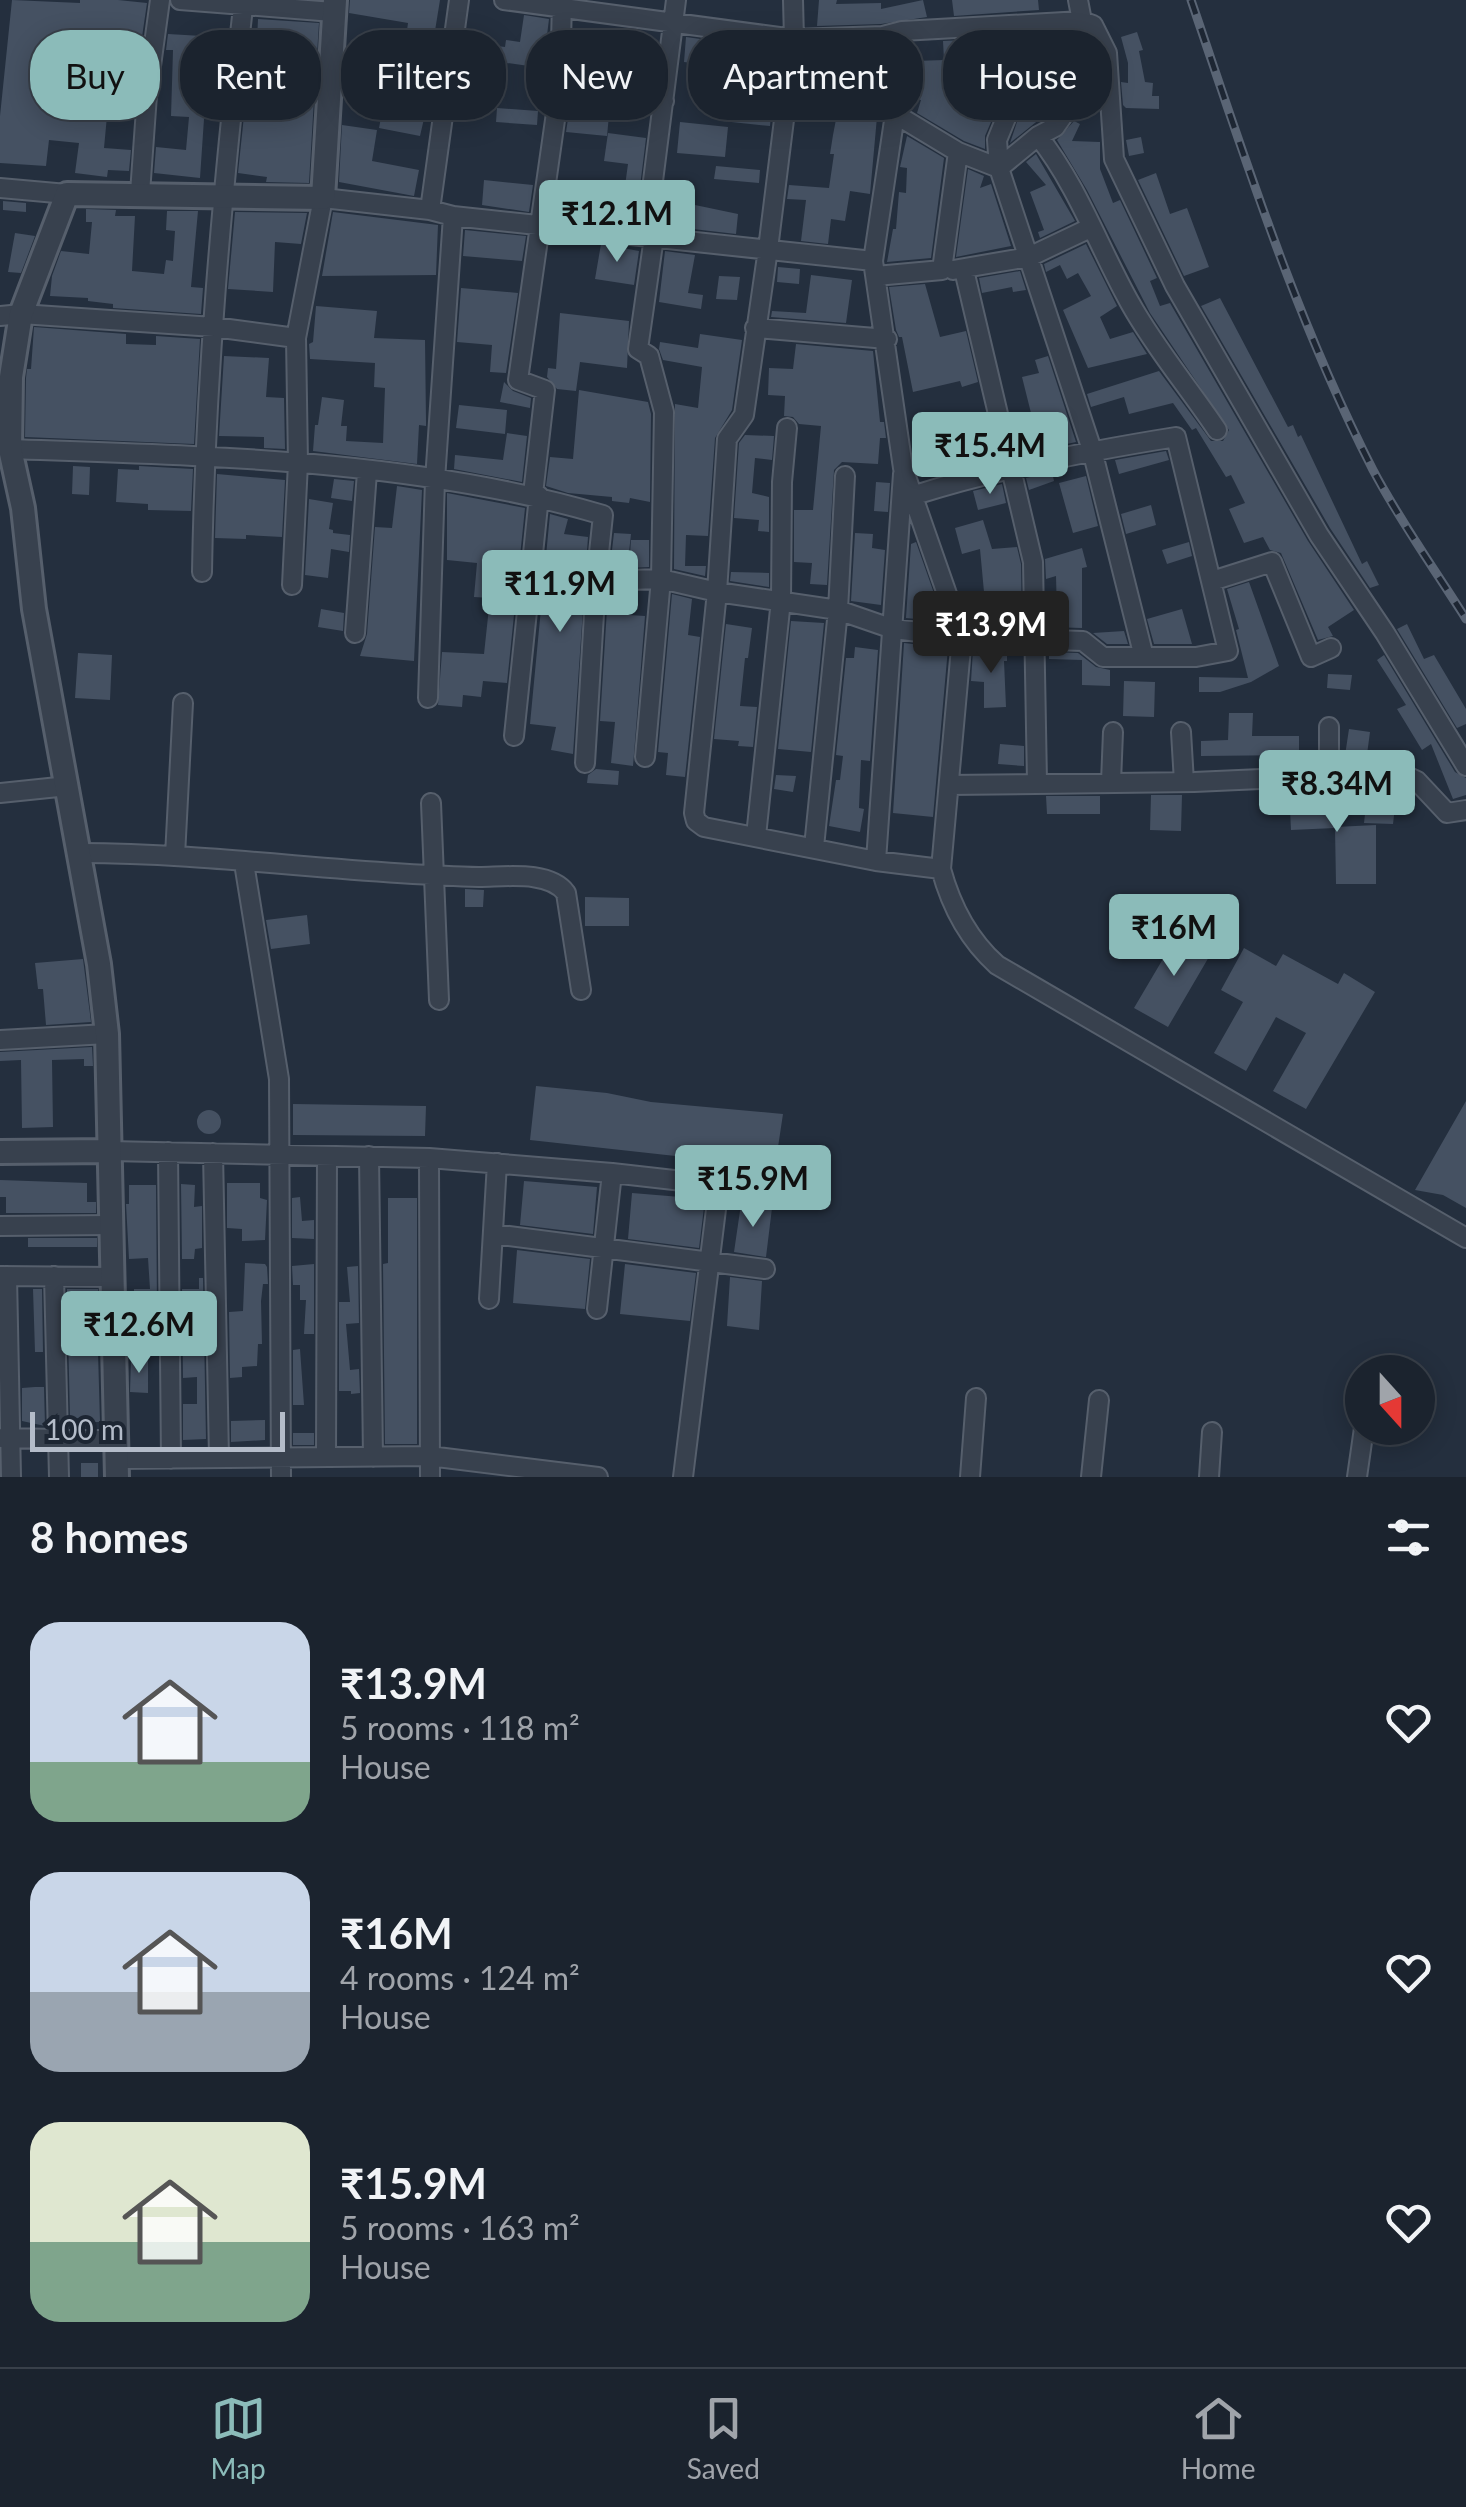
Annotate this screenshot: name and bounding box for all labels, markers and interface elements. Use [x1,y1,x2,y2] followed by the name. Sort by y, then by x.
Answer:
[30,30,160,120] chip: Buy
[180,30,321,120] chip: Rent
[341,30,506,120] chip: Filters
[526,30,668,120] chip: New
[688,30,923,120] chip: Apartment
[943,30,1112,120] chip: House
[536,180,698,265] pin: ₹12.1M
[561,193,673,232] text: ₹12.1M
[909,412,1071,497] pin: ₹15.4M
[934,425,1046,464] text: ₹15.4M
[479,550,641,635] pin: ₹11.9M
[504,563,616,602] text: ₹11.9M
[910,591,1072,676] pin: ₹13.9M
[935,604,1047,643] text: ₹13.9M
[1256,750,1418,835] pin: ₹8.34M
[1281,763,1393,802] text: ₹8.34M
[1115,894,1233,979] pin: ₹16M
[1131,907,1217,946] text: ₹16M
[672,1145,834,1230] pin: ₹15.9M
[697,1158,809,1197] text: ₹15.9M
[58,1291,220,1376] pin: ₹12.6M
[83,1304,195,1343] text: ₹12.6M
[1345,1355,1435,1445] north arrow
[1345,1355,1435,1445] map controls
[30,1407,285,1452] scale bar
[45,1412,124,1446] text: 100 m
[1381,1510,1436,1565] icon: filters
[30,1512,188,1562] text: 8 homes
[340,1658,487,1708] text: ₹13.9M
[110,1662,230,1782] icon: home
[1381,1695,1436,1750] icon: heart
[340,1708,580,1747] text: 5 rooms · 118 m²
[340,1747,431,1786] text: House
[340,1908,453,1958] text: ₹16M
[110,1912,230,2032] icon: home
[1381,1945,1436,2000] icon: heart
[340,1958,580,1997] text: 4 rooms · 124 m²
[340,1997,431,2036] text: House
[340,2158,487,2208] text: ₹15.9M
[110,2162,230,2282] icon: home
[1381,2195,1436,2250] icon: heart
[340,2208,580,2247] text: 5 rooms · 163 m²
[340,2247,431,2286] text: House
[211,2391,266,2485] tab: Map
[687,2391,760,2485] tab: Saved
[1181,2391,1255,2485] tab: Home

